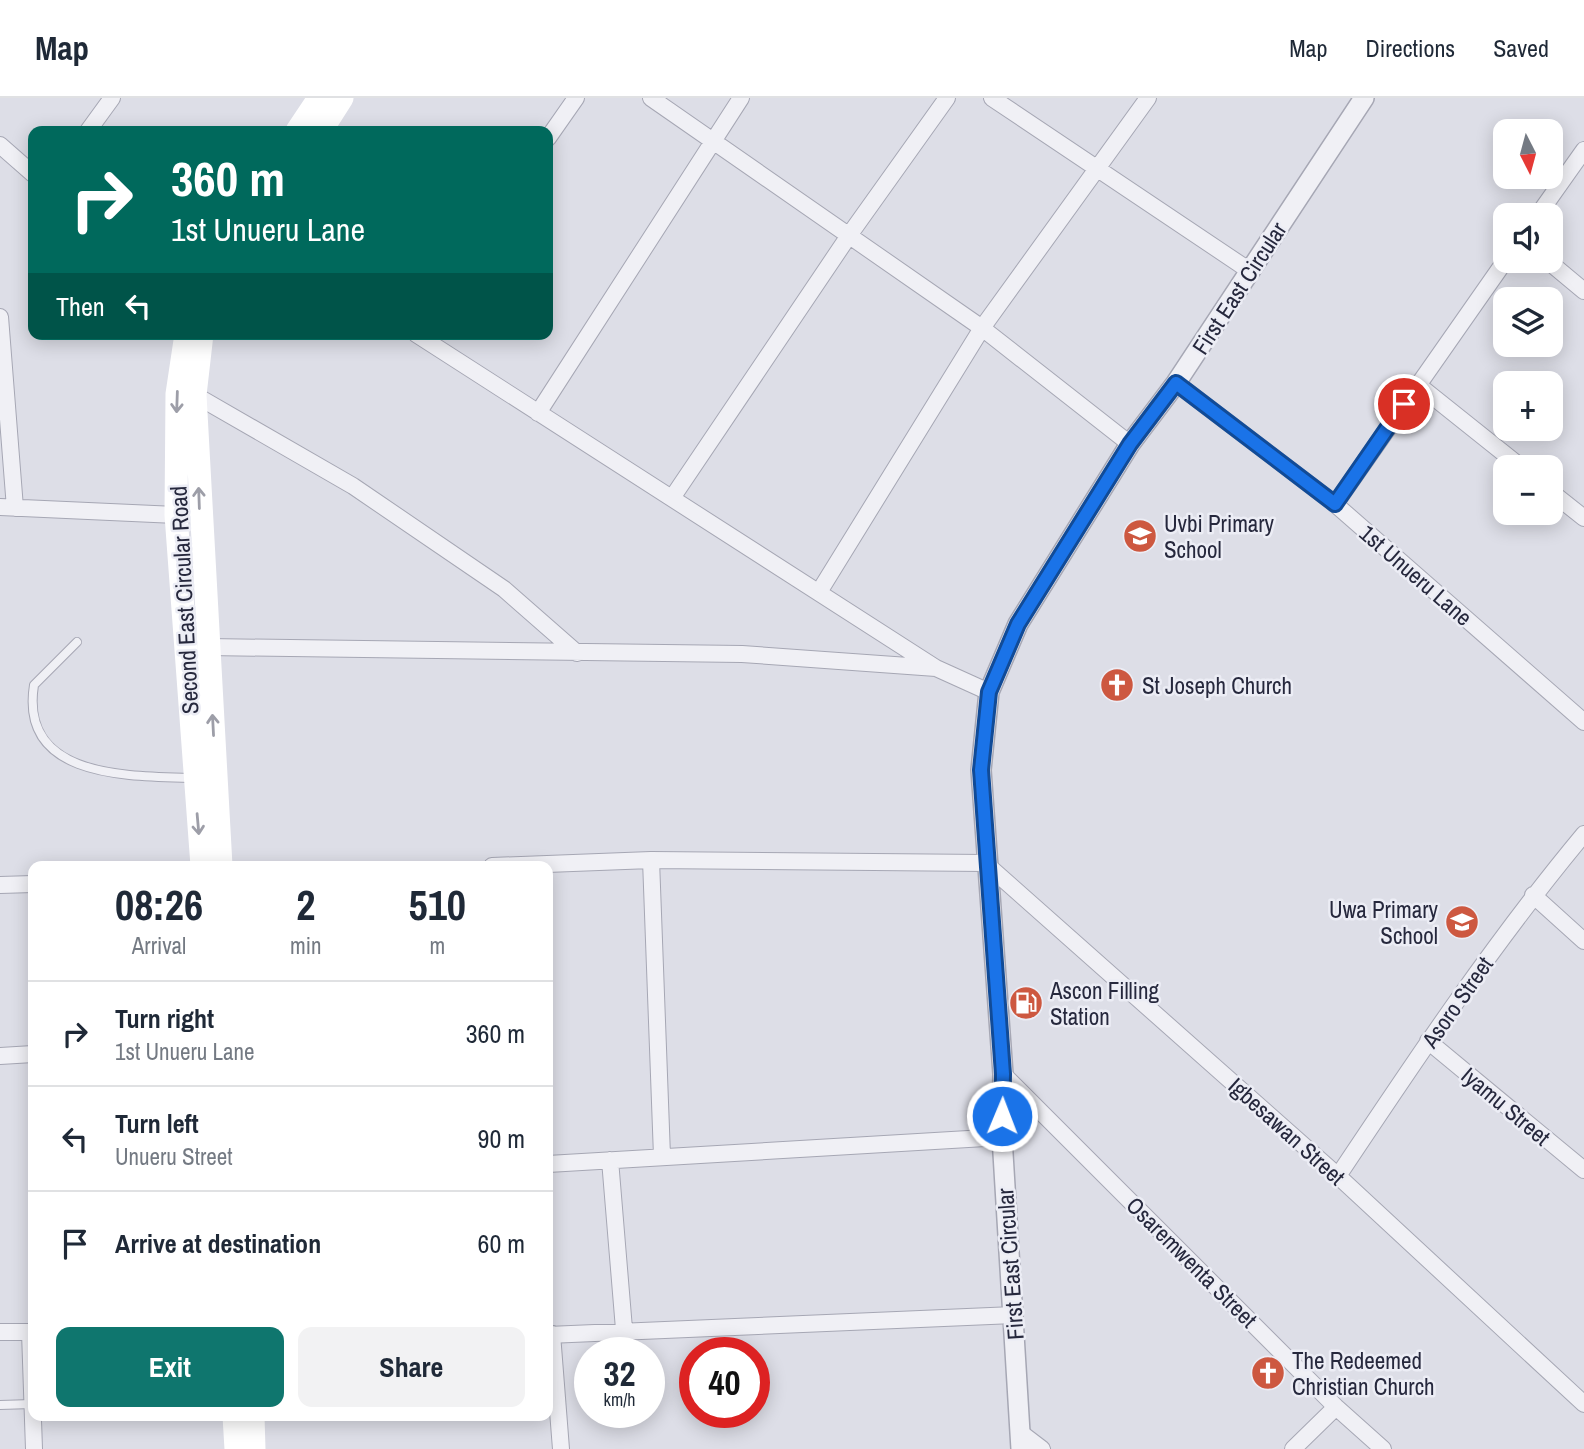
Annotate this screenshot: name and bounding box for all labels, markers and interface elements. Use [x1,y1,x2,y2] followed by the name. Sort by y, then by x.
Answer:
[35,26,89,70] text: Map
[1289,32,1327,64] text: Map
[1365,32,1455,64] text: Directions
[1493,32,1549,64] text: Saved
[1493,119,1563,189] north arrow
[1493,119,1563,525] map controls
[171,145,285,211] text: 360 m
[56,154,147,245] icon: right
[1493,203,1563,273] button: sound
[171,208,365,251] text: 1st Unueru Lane
[1185,215,1294,360] street label: First East Circular
[119,287,157,325] icon: left
[1493,287,1563,357] button: layers
[56,289,105,324] text: Then
[1493,371,1563,441] button: +
[1374,374,1434,434] pin
[1385,385,1423,423] icon: arrive
[170,390,183,413] one-way arrow
[1493,455,1563,525] button: −
[163,485,205,715] street label: Second East Circular Road
[193,486,206,509] one-way arrow
[1164,508,1275,565] place label: Uvbi Primary School
[1121,517,1159,555] school or university icon: Uvbi Primary School
[1353,518,1479,632] street label: 1st Unueru Lane
[1098,666,1136,704] church icon: St Joseph Church
[1142,670,1292,701] place label: St Joseph Church
[206,714,219,737] one-way arrow
[192,813,205,835] one-way arrow
[115,877,203,933] text: 08:26
[296,877,315,933] text: 2
[409,877,466,933] text: 510
[1329,894,1439,951] place label: Uwa Primary School
[1443,903,1481,941] school or university icon: Uwa Primary School
[132,930,186,961] text: Arrival
[290,930,322,961] text: min
[429,930,445,961] text: m
[1414,950,1500,1055] street label: Asoro Street
[1049,975,1160,1032] place label: Ascon Filling Station
[1007,984,1045,1022] fuel station icon: Ascon Filling Station
[115,1001,214,1036] text: Turn right
[56,1015,94,1053] icon: right
[466,1016,525,1051] text: 360 m
[115,1036,254,1067] text: 1st Unueru Lane
[1455,1060,1557,1152] street label: Iyamu Street
[1222,1070,1352,1192] street label: Igbesawan Street
[965,1079,1039,1153] position arrow
[115,1106,199,1141] text: Turn left
[56,1120,94,1158] icon: left
[478,1121,525,1156] text: 90 m
[115,1141,232,1172] text: Unueru Street
[989,1186,1031,1341] street label: First East Circular
[1120,1190,1264,1334] street label: Osaremwenta Street
[56,1225,94,1263] icon: arrive
[115,1226,321,1261] text: Arrive at destination
[478,1226,525,1261] text: 60 m
[56,1327,284,1407] button: Exit
[298,1327,525,1407] button: Share
[679,1337,770,1428] speed limit sign: 40
[1292,1345,1435,1402] place label: The Redeemed Christian Church
[604,1350,635,1397] text: 32
[1249,1354,1287,1392] church icon: The Redeemed Christian Church
[604,1387,636,1412] text: km/h

